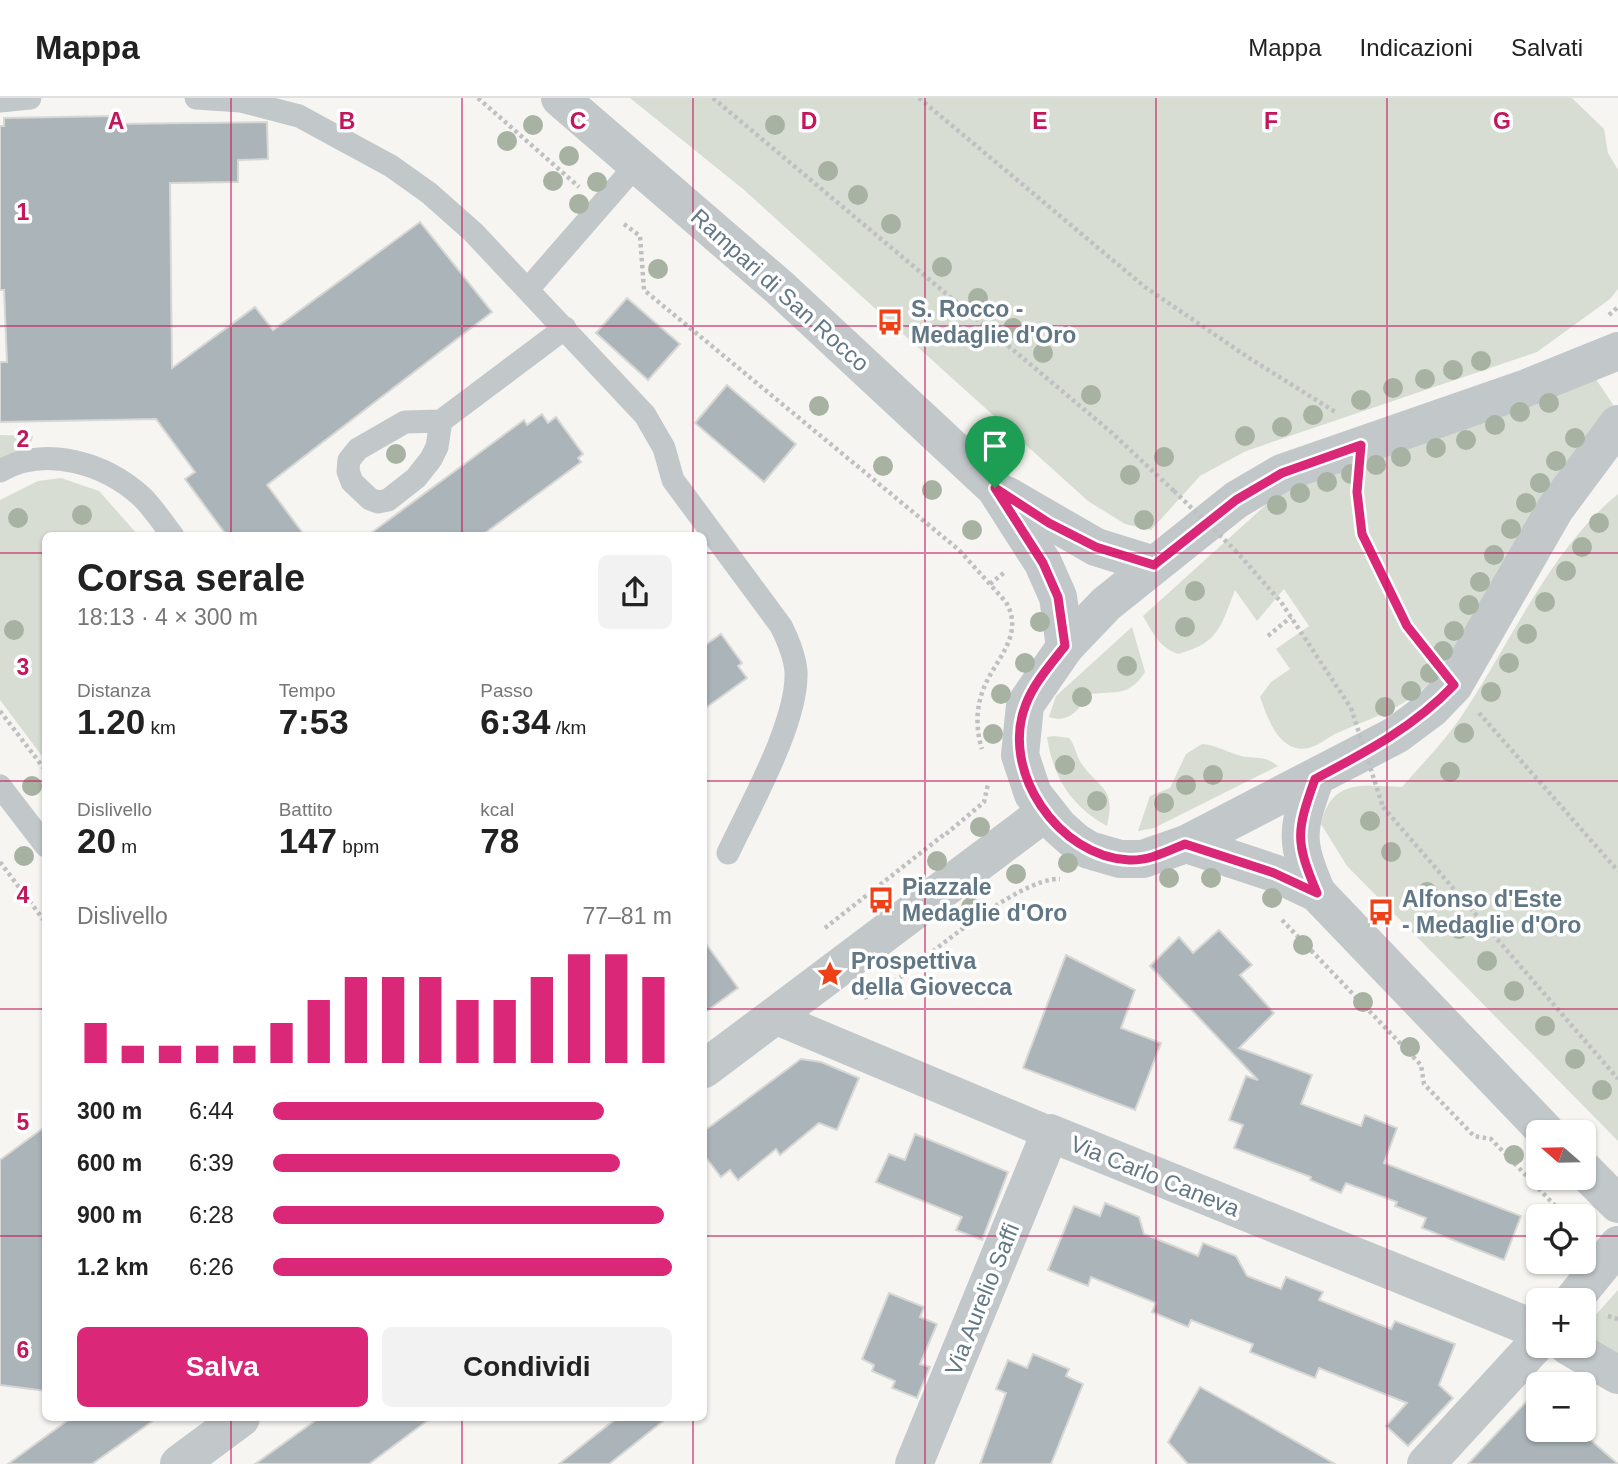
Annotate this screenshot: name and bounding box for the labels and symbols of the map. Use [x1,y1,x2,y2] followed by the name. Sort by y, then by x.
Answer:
[108,108,124,134] text: A
[339,108,355,134] text: B
[570,108,586,134] text: C
[801,108,817,134] text: D
[1032,108,1048,134] text: E
[1264,108,1278,134] text: F
[1493,108,1511,134] text: G
[17,199,30,225] text: 1
[686,203,874,377] street label: Rampari di San Rocco
[911,296,1076,348] place label: S. Rocco - Medaglie d'Oro
[875,307,905,337] bus stop icon: S. Rocco - Medaglie d'Oro
[965,416,1025,488] pin
[17,426,29,452] text: 2
[17,654,29,680] text: 3
[902,874,1067,926] place label: Piazzale Medaglie d'Oro
[17,882,30,908] text: 4
[866,885,896,915] bus stop icon: Piazzale Medaglie d'Oro
[1402,886,1581,938] place label: Alfonso d'Este - Medaglie d'Oro
[1366,897,1396,927] bus stop icon: Alfonso d'Este - Medaglie d'Oro
[851,948,1012,1000] place label: Prospettiva della Giovecca
[815,959,845,989] place icon: Prospettiva della Giovecca
[17,1109,30,1135] text: 5
[1526,1120,1596,1190] north arrow
[1067,1130,1243,1222] street label: Via Carlo Caneva
[940,1219,1024,1379] street label: Via Aurelio Saffi
[17,1337,29,1363] text: 6

